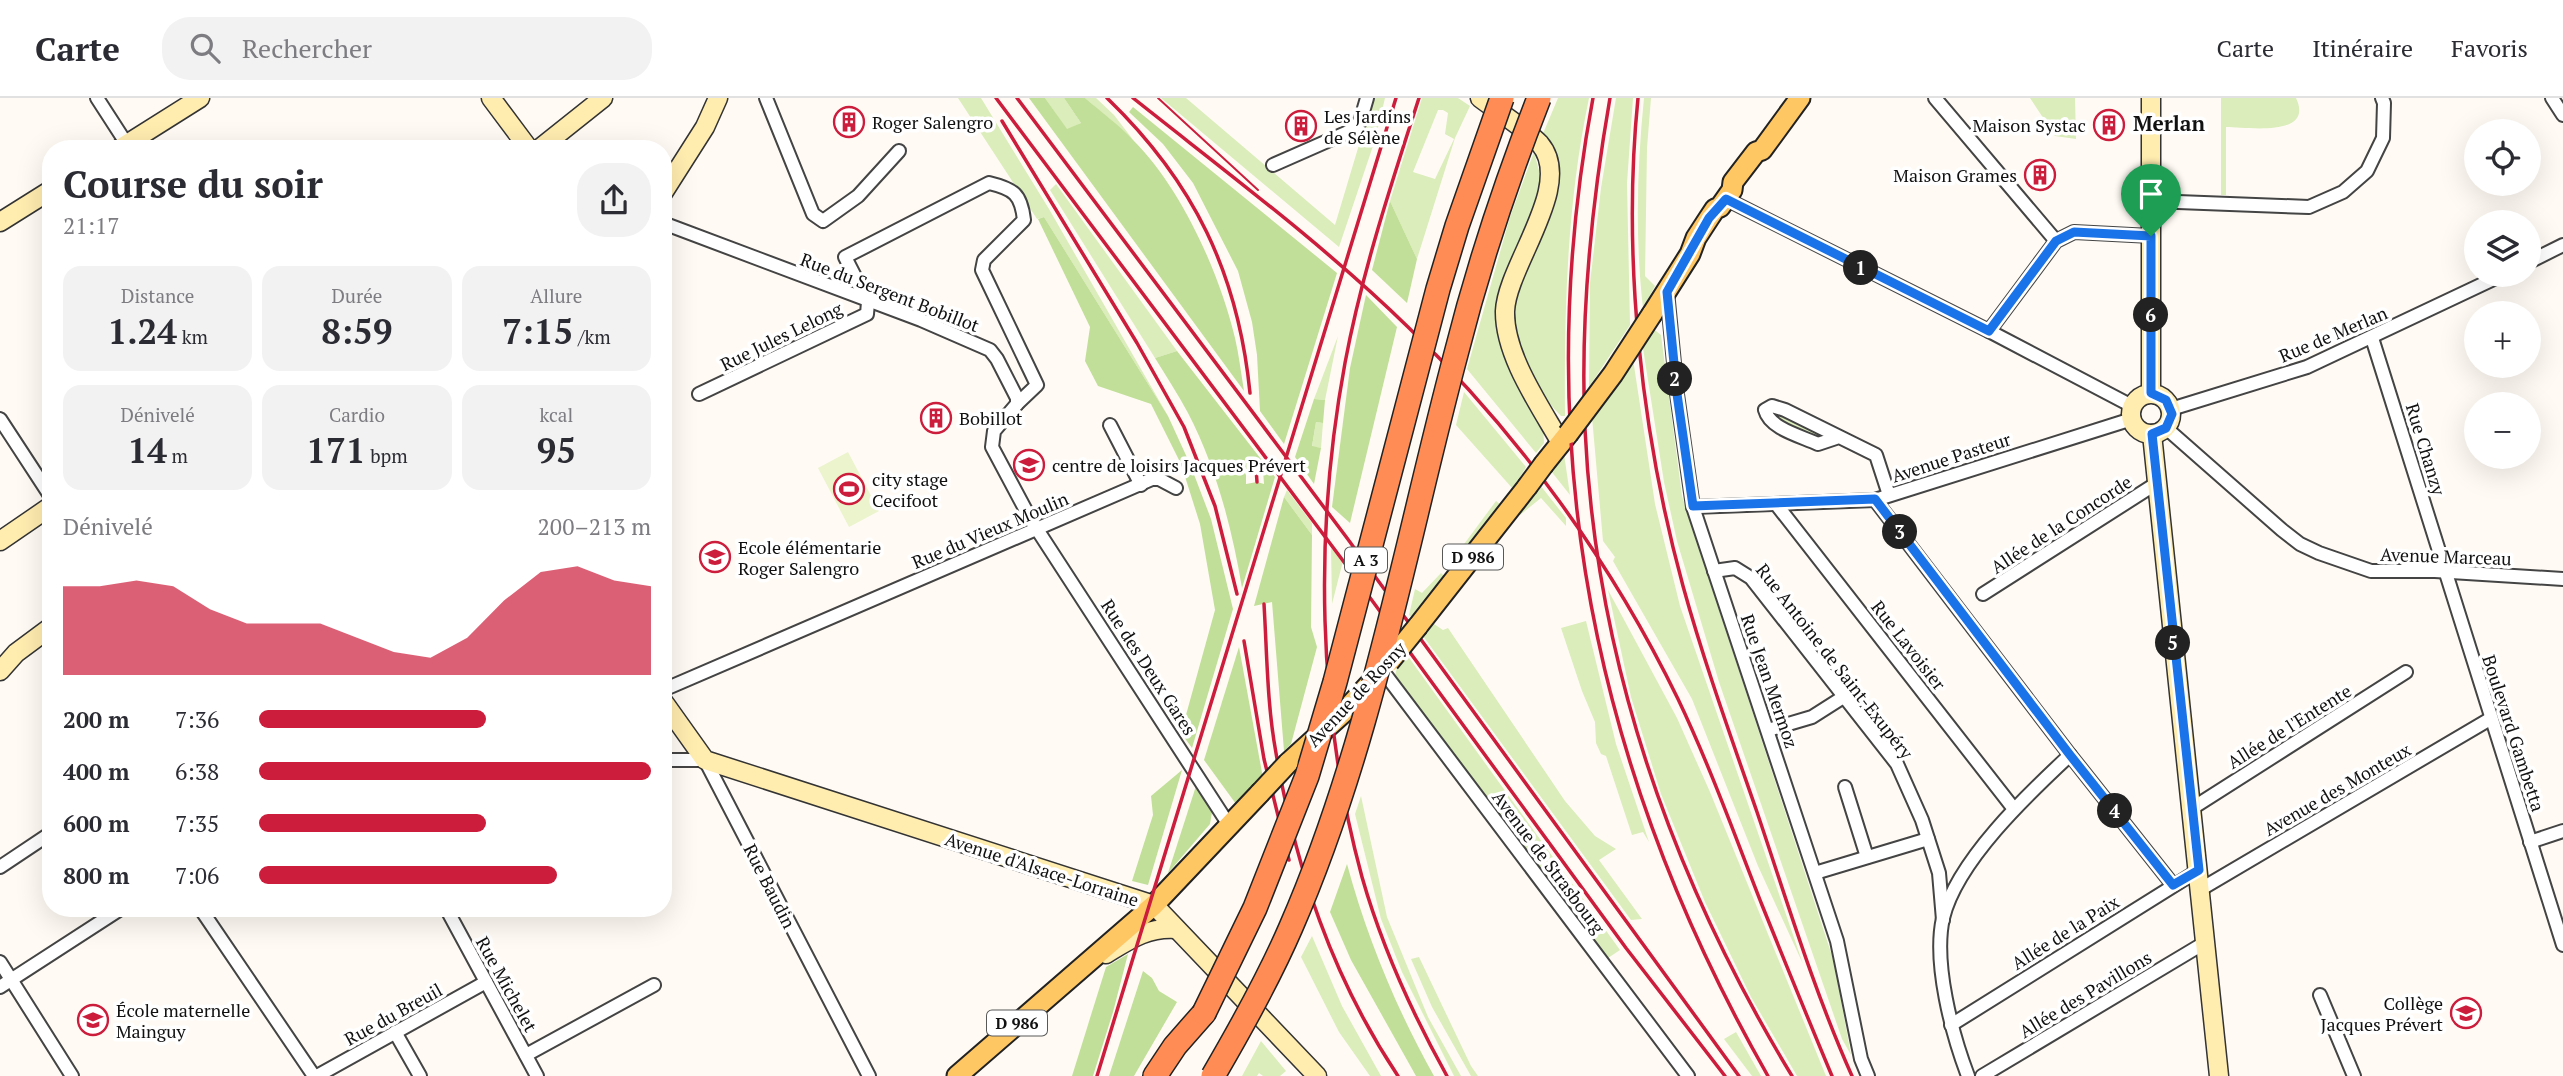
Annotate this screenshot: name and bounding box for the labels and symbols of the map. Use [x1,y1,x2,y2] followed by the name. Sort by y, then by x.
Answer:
[1324,104,1411,149] place label: Les Jardins de Sélène
[832,105,866,139] building icon: Roger Salengro
[2092,108,2126,142] building icon: Maison Systac
[1284,109,1318,143] building icon: Les Jardins de Sélène
[2133,109,2205,137] district label: Merlan
[872,110,993,134] place label: Roger Salengro
[1972,113,2086,137] place label: Maison Systac
[2023,158,2057,192] building icon: Maison Grames
[1893,163,2017,187] place label: Maison Grames
[2121,164,2181,236] pin
[797,247,983,337] street label: Rue du Sergent Bobillot
[1843,250,1878,286] pin: 1
[716,296,846,376] street label: Rue Jules Lelong
[2134,298,2168,332] pin: 6
[2275,300,2391,368] street label: Rue de Merlan
[1658,362,1692,396] pin: 2
[2401,400,2452,499] street label: Rue Chanzy
[919,401,953,435] building icon: Bobillot
[959,406,1023,430] place label: Bobillot
[1888,426,2014,488] street label: Avenue Pasteur
[1012,448,1046,482] school or university icon: centre de loisirs Jacques Prévert
[1052,453,1306,477] place label: centre de loisirs Jacques Prévert
[872,467,948,512] place label: city stage Cecifoot
[1986,469,2136,579] street label: Allée de la Concorde
[832,472,866,506] sports icon: city stage Cecifoot
[908,486,1072,574] street label: Rue du Vieux Moulin
[1882,514,1918,550] pin: 3
[738,535,881,580] place label: Ecole élémentarie Roger Salengro
[698,540,732,574] school or university icon: Ecole élémentarie Roger Salengro
[2380,542,2512,570] street label: Avenue Marceau
[1443,544,1503,570] road number: D 986
[1345,547,1387,573] road number: A 3
[1751,558,1919,764] street label: Rue Antoine de Saint-Exupéry
[1096,594,1202,740] street label: Rue des Deux Gares
[1866,595,1952,695] street label: Rue Lavoisier
[1736,611,1804,751] street label: Rue Jean Mermoz
[2156,626,2190,660] pin: 5
[1301,636,1412,752] street label: Avenue de Rosny
[2477,652,2551,814] street label: Boulevard Gambetta
[2223,678,2355,774] street label: Allée de l'Entente
[2259,737,2416,841] street label: Avenue des Monteux
[1487,786,1611,939] street label: Avenue de Strasbourg
[2098,794,2132,828] pin: 4
[942,826,1142,912] street label: Avenue d'Alsace-Lorraine
[738,840,802,933] street label: Rue Baudin
[2007,889,2124,975] street label: Allée de la Paix
[471,932,543,1036] street label: Rue Michelet
[2014,945,2156,1043] street label: Allée des Pavillons
[340,977,446,1051] street label: Rue du Breuil
[2320,991,2443,1036] place label: Collège Jacques Prévert
[2449,996,2483,1030] school or university icon: Collège Jacques Prévert
[116,998,250,1043] place label: École maternelle Mainguy
[76,1003,110,1037] school or university icon: École maternelle Mainguy
[987,1010,1047,1035] road number: D 986

